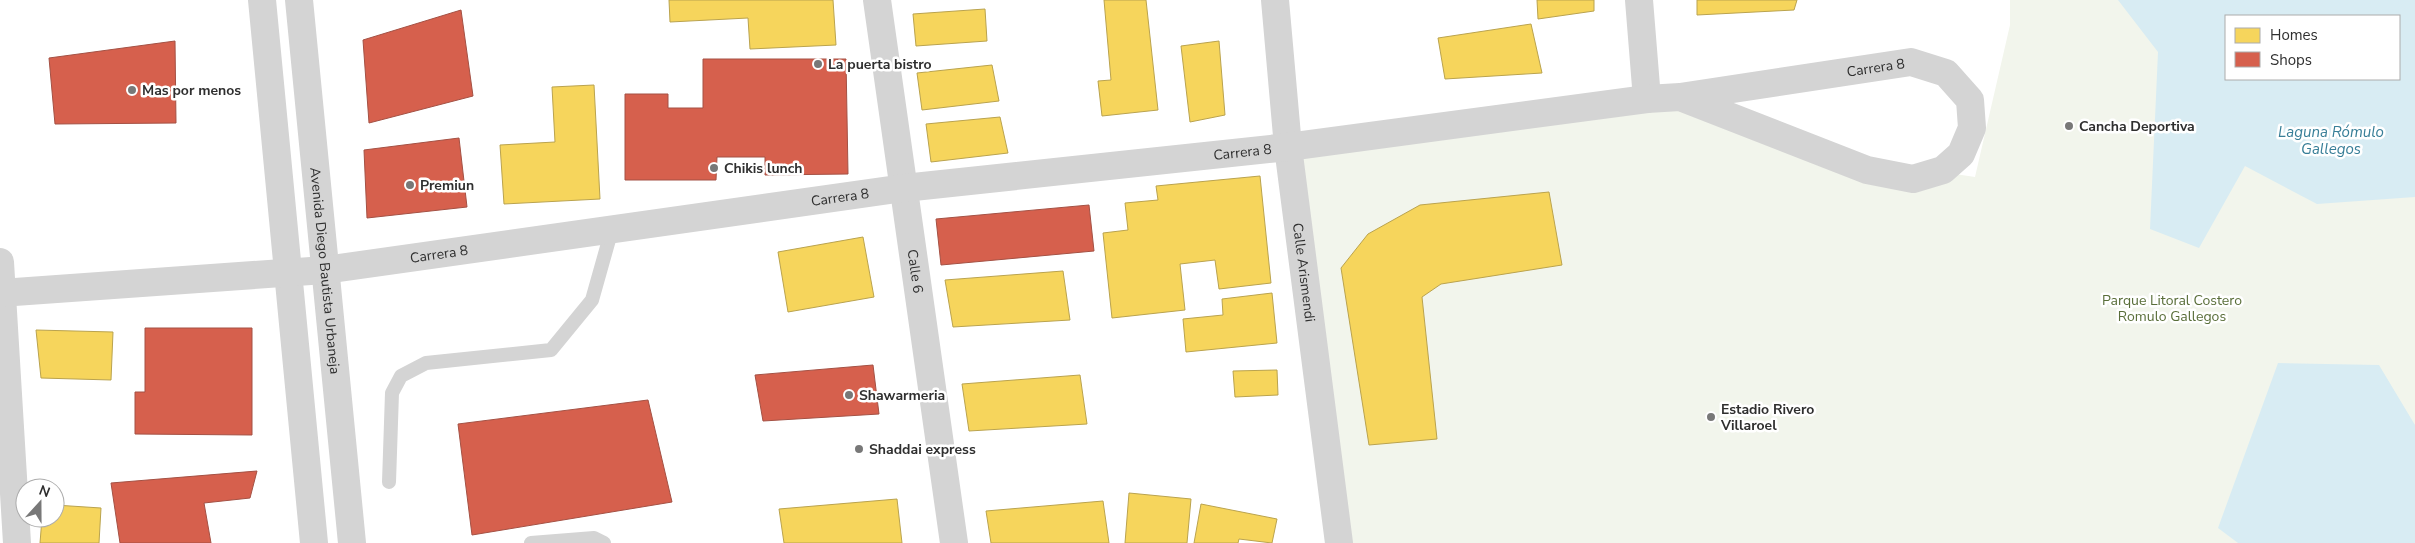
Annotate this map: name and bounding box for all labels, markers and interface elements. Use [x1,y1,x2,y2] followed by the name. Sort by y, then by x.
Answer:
[2225,15,2400,80] legend
[2270,25,2318,45] text: Homes
[2270,50,2312,70] text: Shops
[1846,54,1906,82] street label: Carrera 8
[828,55,932,74] place label: La puerta bistro
[812,58,824,70] marker: La puerta bistro
[142,81,241,100] place label: Mas por menos
[126,84,138,96] marker: Mas por menos
[2079,117,2195,136] place label: Cancha Deportiva
[2063,120,2075,132] marker: Cancha Deportiva
[2278,122,2384,159] water label: Laguna Rómulo Gallegos
[1212,140,1273,165] street label: Carrera 8
[724,159,803,178] place label: Chikis lunch
[708,162,720,174] marker: Chikis lunch
[305,166,344,375] street label: Avenida Diego Bautista Urbaneja
[420,176,474,195] place label: Premiun
[404,179,416,191] marker: Premiun
[810,184,870,211] street label: Carrera 8
[1288,222,1319,323] street label: Calle Arismendi
[409,241,469,268] street label: Carrera 8
[902,248,927,295] street label: Calle 6
[2102,291,2242,326] park label: Parque Litoral Costero Romulo Gallegos
[859,386,945,405] place label: Shawarmeria
[843,389,855,401] marker: Shawarmeria
[1720,400,1814,435] place label: Estadio Rivero Villaroel
[1705,411,1717,423] marker: Estadio Rivero Villaroel
[869,440,976,459] place label: Shaddai express
[853,443,865,455] marker: Shaddai express
[15,478,65,528] north arrow
[36,481,53,502] text: N

